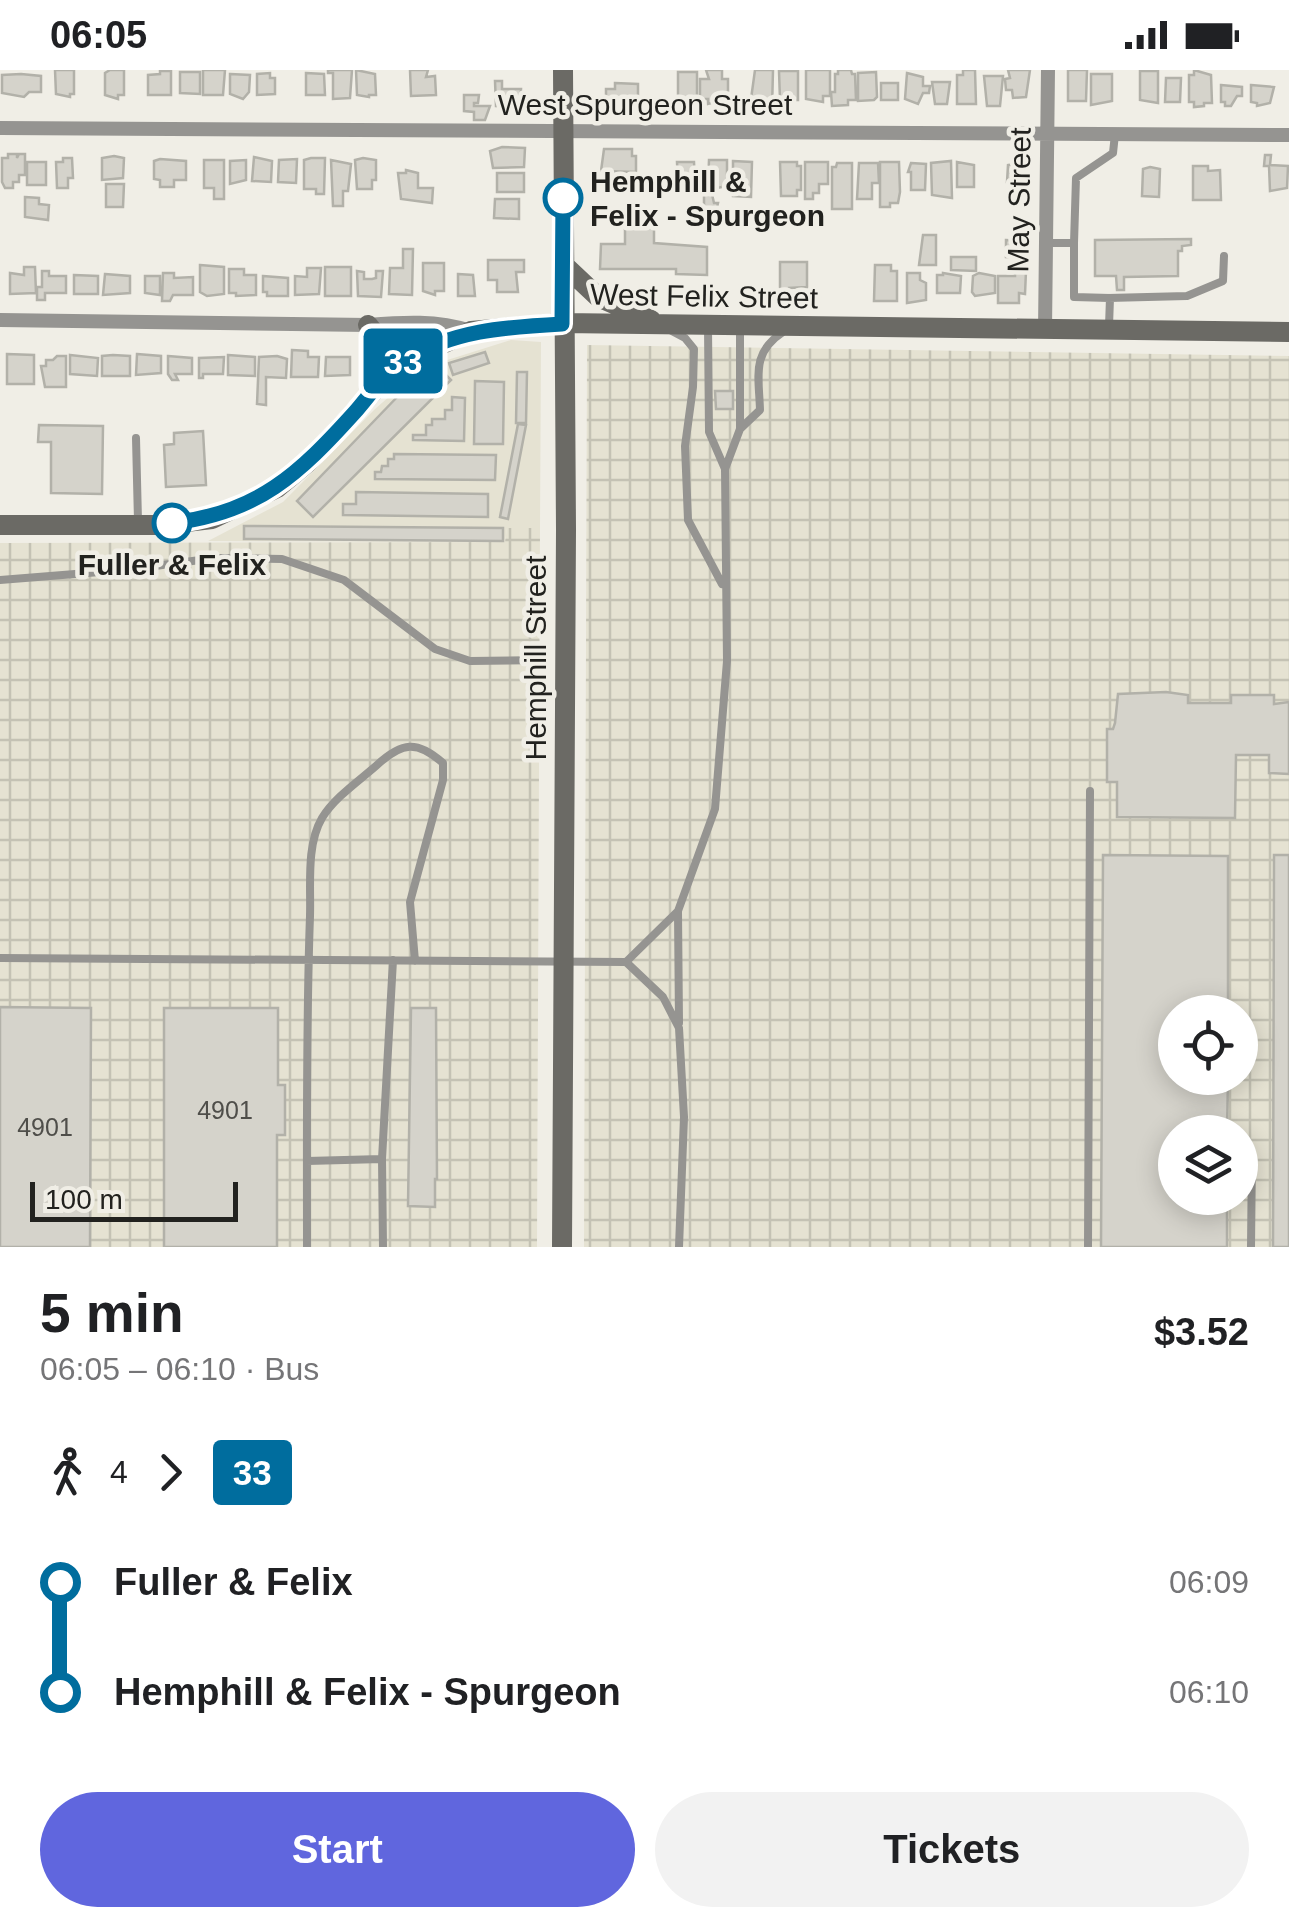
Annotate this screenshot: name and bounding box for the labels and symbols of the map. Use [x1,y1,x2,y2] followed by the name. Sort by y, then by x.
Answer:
[498,88,793,121] street label: West Spurgeon Street
[1001,127,1037,273] street label: May Street
[590,165,825,232] place label: Hemphill & Felix - Spurgeon
[544,179,582,217] marker: Hemphill & Felix - Spurgeon
[590,278,819,314] street label: West Felix Street
[358,328,448,394] line badge: 33
[153,504,191,542] marker: Fuller & Felix
[78,548,266,581] place label: Fuller & Felix
[519,555,552,761] street label: Hemphill Street
[197,1096,253,1124] house number: 4901
[17,1113,73,1141] house number: 4901
[30,1177,238,1222] scale bar

